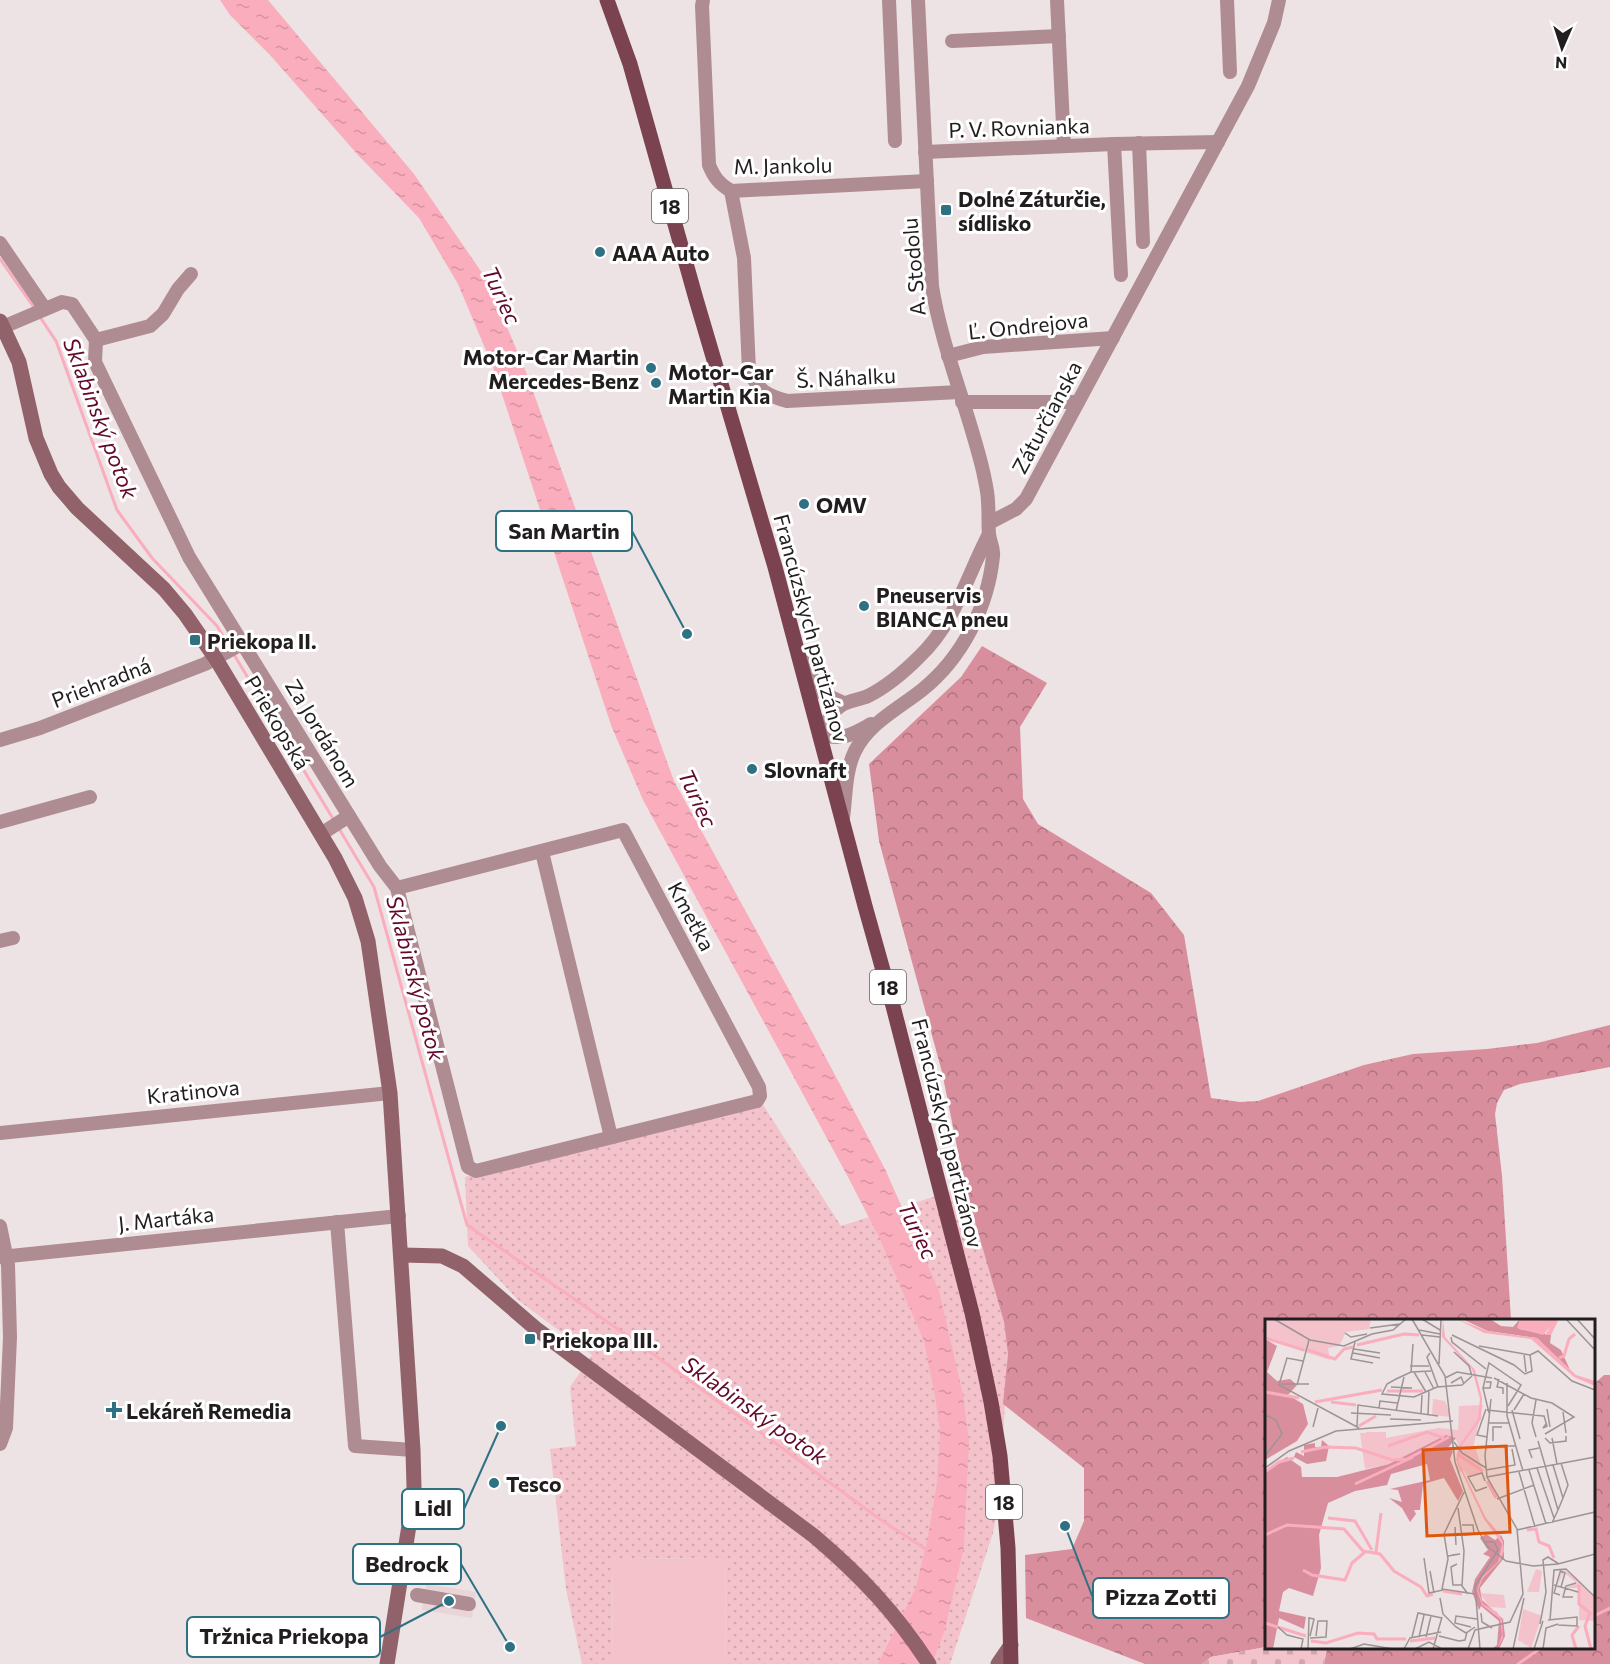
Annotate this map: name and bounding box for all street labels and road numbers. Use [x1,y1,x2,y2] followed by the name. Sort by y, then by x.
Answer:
[948,112,1090,142] street label: P. V. Rovnianka
[733,152,833,178] street label: M. Jankolu
[652,189,688,223] road number: 18
[896,217,930,317] street label: A. Stodolu
[967,306,1089,344] street label: Ľ. Ondrejova
[1006,356,1086,478] street label: Záturčianska
[796,362,896,392] street label: Š. Náhalku
[769,511,855,745] street label: Francúzskych partizánov
[48,652,154,712] street label: Priehradná
[240,670,316,774] street label: Priekopská
[281,674,365,792] street label: Za Jordánom
[663,877,721,955] street label: Kmeťka
[870,970,906,1004] road number: 18
[907,1016,989,1250] street label: Francúzskych partizánov
[145,1074,241,1108] street label: Kratinova
[117,1201,215,1235] street label: J. Martáka
[986,1485,1022,1519] road number: 18

